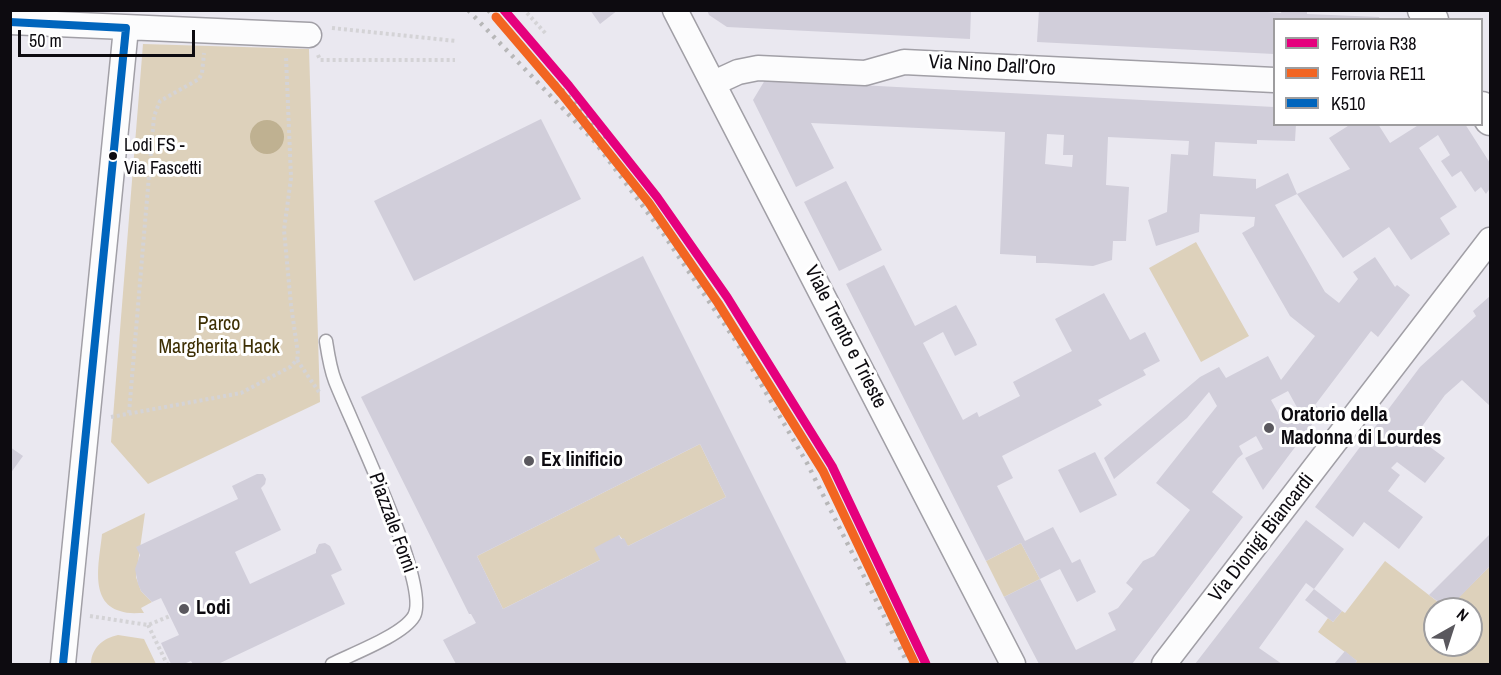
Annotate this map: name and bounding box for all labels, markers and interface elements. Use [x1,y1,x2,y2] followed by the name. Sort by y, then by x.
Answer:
[21,18,198,56] scale bar
[1273,18,1483,126] legend
[29,28,62,53] text: 50 m
[1331,31,1416,56] text: Ferrovia R38
[928,51,1056,81] street label: Via Nino Dall’Oro
[1331,61,1425,86] text: Ferrovia RE11
[1331,91,1365,116] text: K510
[124,135,202,178] place label: Lodi FS - Via Fascetti
[107,150,119,162] marker: Lodi FS - Via Fascetti
[799,262,891,412] street label: Viale Trento e Trieste
[158,313,280,360] park label: Parco Margherita Hack
[1281,404,1441,451] place label: Oratorio della Madonna di Lourdes
[1262,421,1276,435] marker: Oratorio della Madonna di Lourdes
[541,449,623,473] place label: Ex linificio
[522,454,536,468] marker: Ex linificio
[1204,469,1320,607] street label: Via Dionigi Biancardi
[363,470,421,576] street label: Piazzale Forni
[196,597,231,621] place label: Lodi
[1423,597,1483,657] north arrow
[177,602,191,616] marker: Lodi
[1452,603,1474,626] text: N

